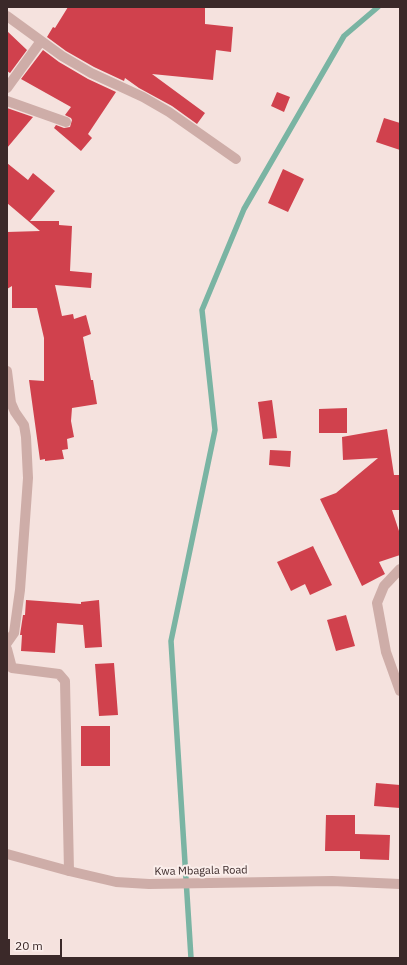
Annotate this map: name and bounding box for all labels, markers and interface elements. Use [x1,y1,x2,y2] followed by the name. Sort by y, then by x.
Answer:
[154,864,248,878] street label: Kwa Mbagala Road
[10,931,64,957] scale bar
[15,938,43,953] text: 20 m

